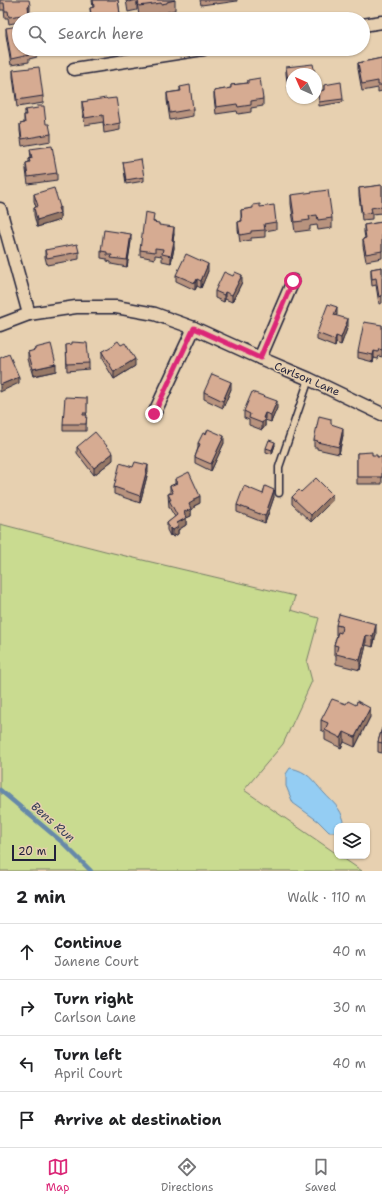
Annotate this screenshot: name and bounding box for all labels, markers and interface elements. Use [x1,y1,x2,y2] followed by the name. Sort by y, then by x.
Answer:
[12,12,370,56] search box
[26,23,48,45] icon: search
[58,24,144,44] text: Search here
[286,68,322,104] north arrow
[284,272,302,290] route start
[272,358,342,400] street label: Carlson Lane
[145,405,163,423] route end
[28,798,78,846] water label: Bens Run
[334,823,370,859] map controls
[334,823,370,859] button: layers
[12,843,56,862] scale bar
[18,844,46,859] text: 20 m
[16,886,66,908] text: 2 min
[287,889,366,906] text: Walk · 110 m
[54,933,122,953] text: Continue
[16,941,38,963] icon: ahead
[332,943,366,960] text: 40 m
[54,953,139,970] text: Janene Court
[54,989,134,1009] text: Turn right
[16,997,38,1019] icon: right
[332,999,366,1016] text: 30 m
[54,1009,136,1026] text: Carlson Lane
[54,1045,122,1065] text: Turn left
[16,1053,38,1075] icon: left
[332,1055,366,1072] text: 40 m
[54,1065,123,1082] text: April Court
[16,1109,38,1131] icon: arrive
[54,1110,222,1130] text: Arrive at destination
[46,1156,69,1195] tab: Map
[161,1156,213,1195] tab: Directions
[305,1156,336,1195] tab: Saved

